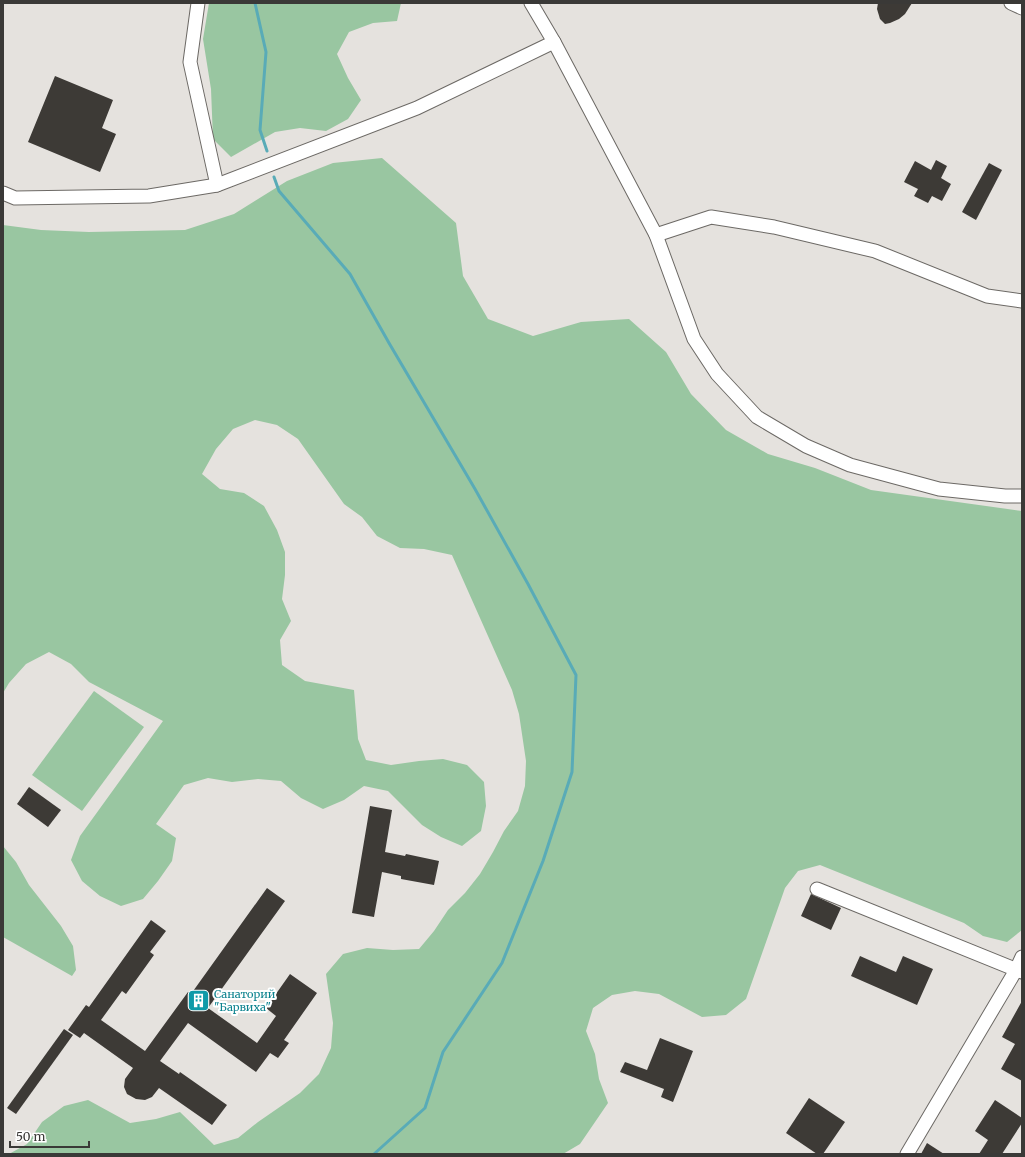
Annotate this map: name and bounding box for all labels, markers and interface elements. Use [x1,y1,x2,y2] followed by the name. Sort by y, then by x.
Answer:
[185,987,211,1013] building icon: Санаторий "Барвиха"
[214,987,276,1014] place label: Санаторий "Барвиха"
[10,1123,89,1149] scale bar
[16,1129,45,1144] text: 50 m

